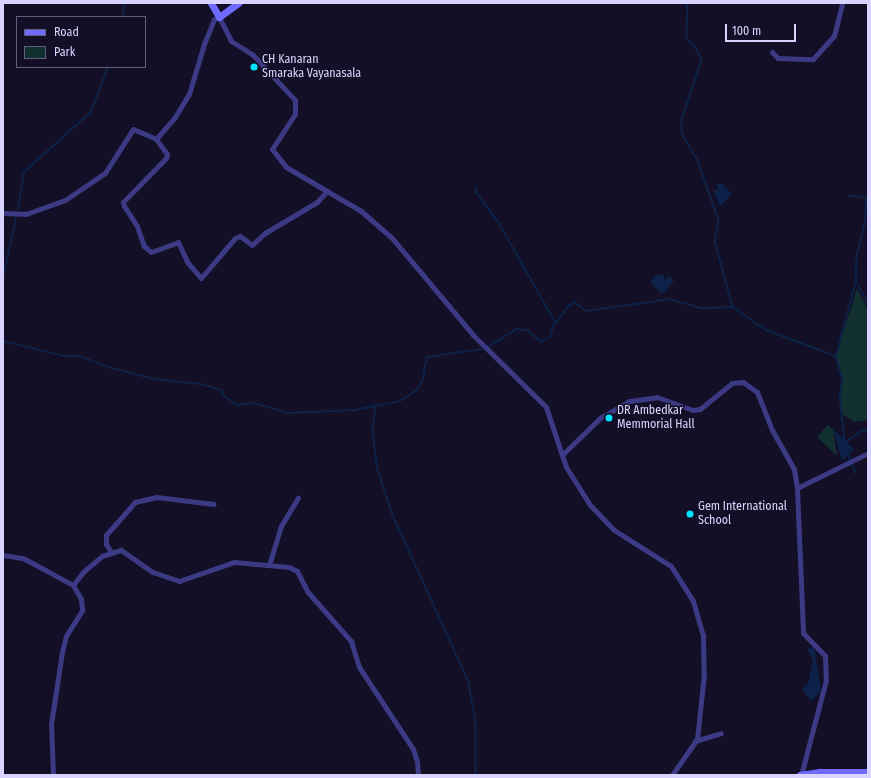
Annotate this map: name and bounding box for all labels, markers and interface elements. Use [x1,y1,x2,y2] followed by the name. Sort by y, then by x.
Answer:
[16,16,146,68] legend
[727,16,798,42] scale bar
[732,24,761,38] text: 100 m
[54,25,79,39] text: Road
[54,45,75,59] text: Park
[262,53,361,81] place label: CH Kanaran Smaraka Vayanasala
[249,62,259,72] marker: CH Kanaran Smaraka Vayanasala
[617,404,695,432] place label: DR Ambedkar Memmorial Hall
[604,413,614,423] marker: DR Ambedkar Memmorial Hall
[698,500,787,528] place label: Gem International School
[685,509,695,519] marker: Gem International School

